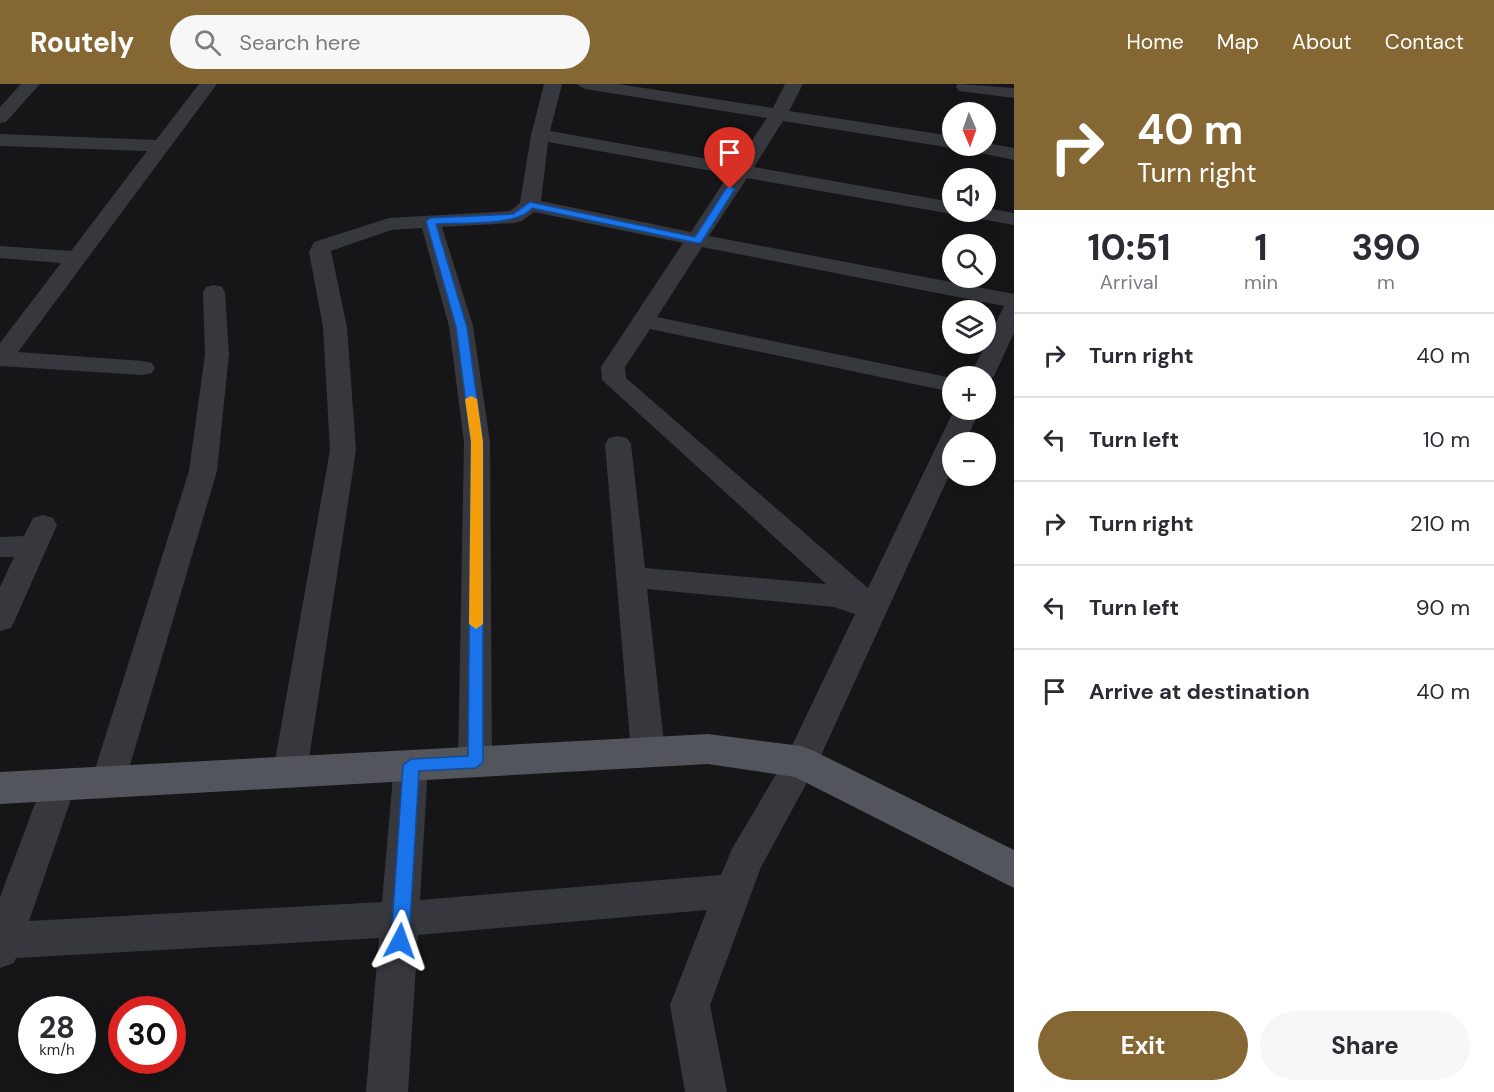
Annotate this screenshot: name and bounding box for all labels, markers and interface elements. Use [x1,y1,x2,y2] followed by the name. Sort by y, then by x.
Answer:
[170,15,590,69] search box
[30,24,134,61] text: Routely
[191,26,224,59] icon: search
[239,28,361,57] text: Search here
[1126,28,1184,56] text: Home
[1217,28,1259,56] text: Map
[1292,28,1352,56] text: About
[1385,28,1464,56] text: Contact
[942,102,996,156] north arrow
[942,102,996,486] map controls
[1137,102,1243,157] text: 40 m
[1038,108,1116,186] icon: right
[704,127,755,189] pin
[713,136,746,169] icon: arrive
[1137,155,1257,190] text: Turn right
[942,168,996,222] button: sound
[1087,224,1171,271] text: 10:51
[1254,224,1268,271] text: 1
[1351,224,1421,271] text: 390
[942,234,996,288] button: search
[1100,269,1158,295] text: Arrival
[1244,269,1278,295] text: min
[1377,269,1395,295] text: m
[942,300,996,354] button: layers
[1038,339,1071,372] icon: right
[1089,341,1194,370] text: Turn right
[1416,341,1470,370] text: 40 m
[942,366,996,420] button: +
[1038,423,1071,456] icon: left
[1089,425,1179,454] text: Turn left
[1423,425,1470,454] text: 10 m
[942,432,996,486] button: −
[1038,507,1071,540] icon: right
[1089,509,1194,538] text: Turn right
[1410,509,1470,538] text: 210 m
[1038,591,1071,624] icon: left
[1089,593,1179,622] text: Turn left
[1416,593,1470,622] text: 90 m
[1038,675,1071,708] icon: arrive
[1089,677,1310,706] text: Arrive at destination
[1416,677,1470,706] text: 40 m
[368,909,432,973] position arrow
[108,996,186,1074] speed limit sign: 30
[39,1008,75,1047] text: 28
[1038,1011,1248,1080] button: Exit
[1260,1011,1470,1080] button: Share
[39,1040,75,1060] text: km/h

